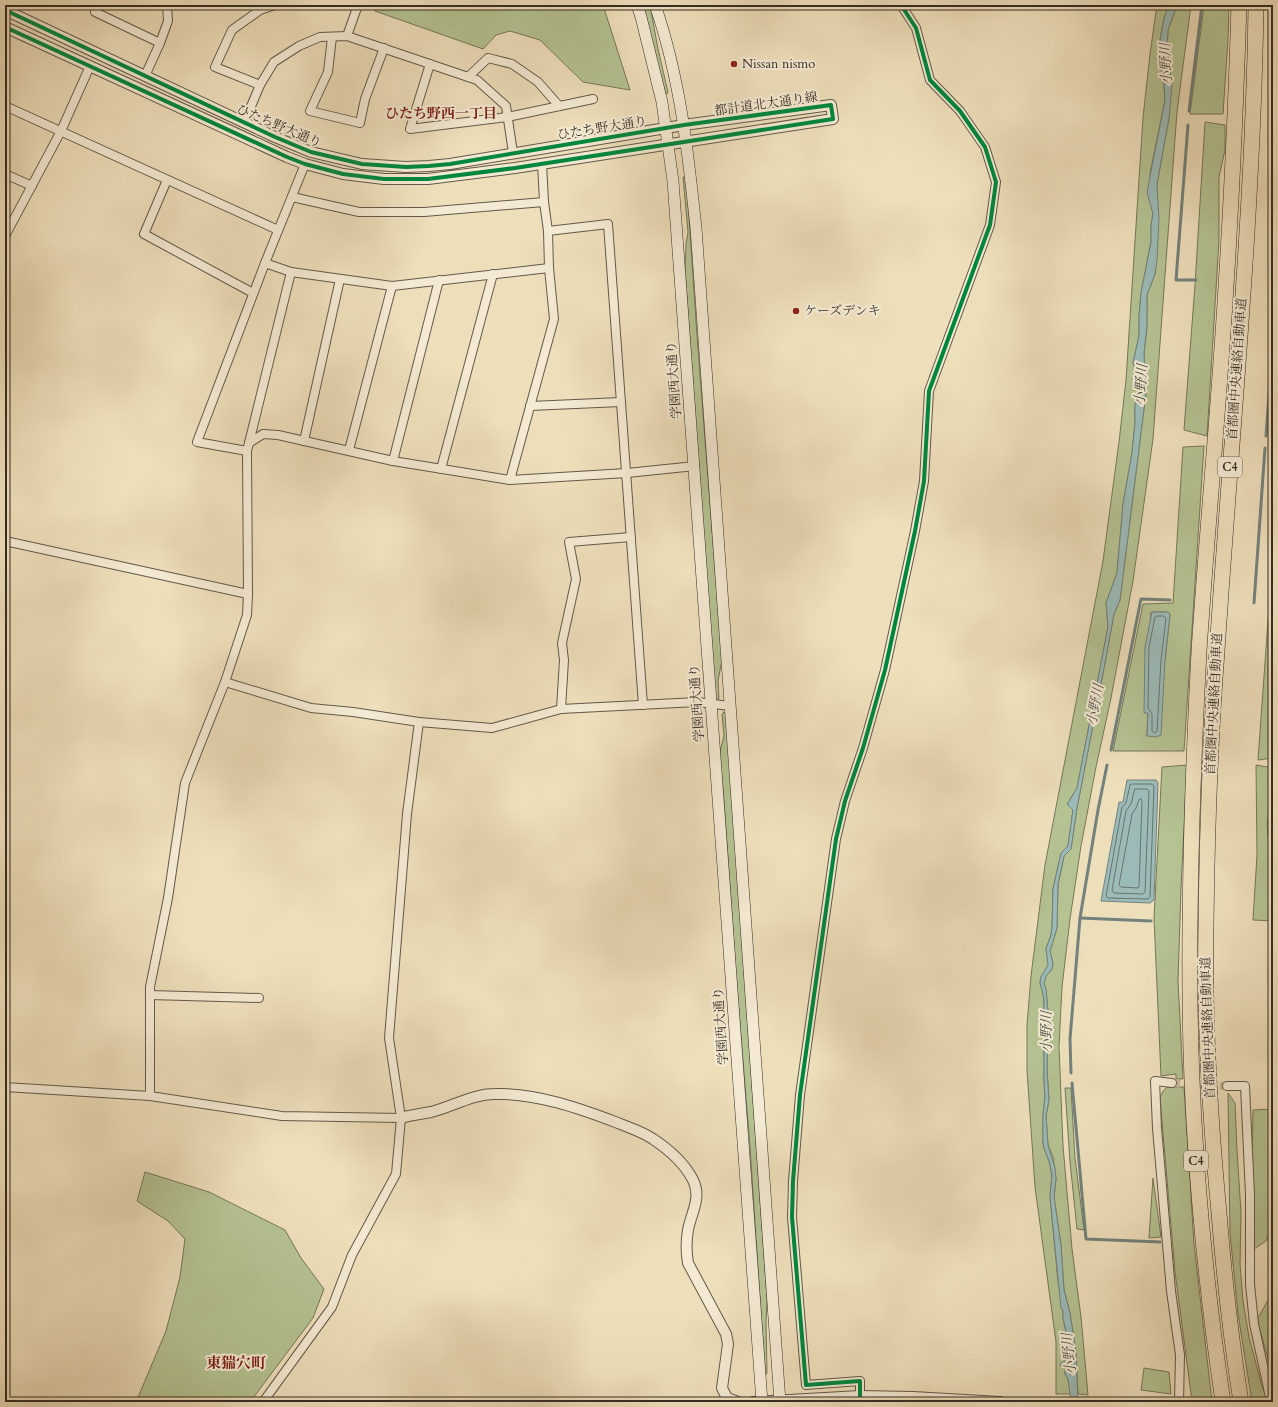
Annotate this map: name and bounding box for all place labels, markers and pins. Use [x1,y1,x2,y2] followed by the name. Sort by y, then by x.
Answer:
[742,55,815,73] place label: Nissan nismo
[729,59,739,69] marker: Nissan nismo
[804,302,881,320] place label: ケーズデンキ
[791,306,801,316] marker: ケーズデンキ

